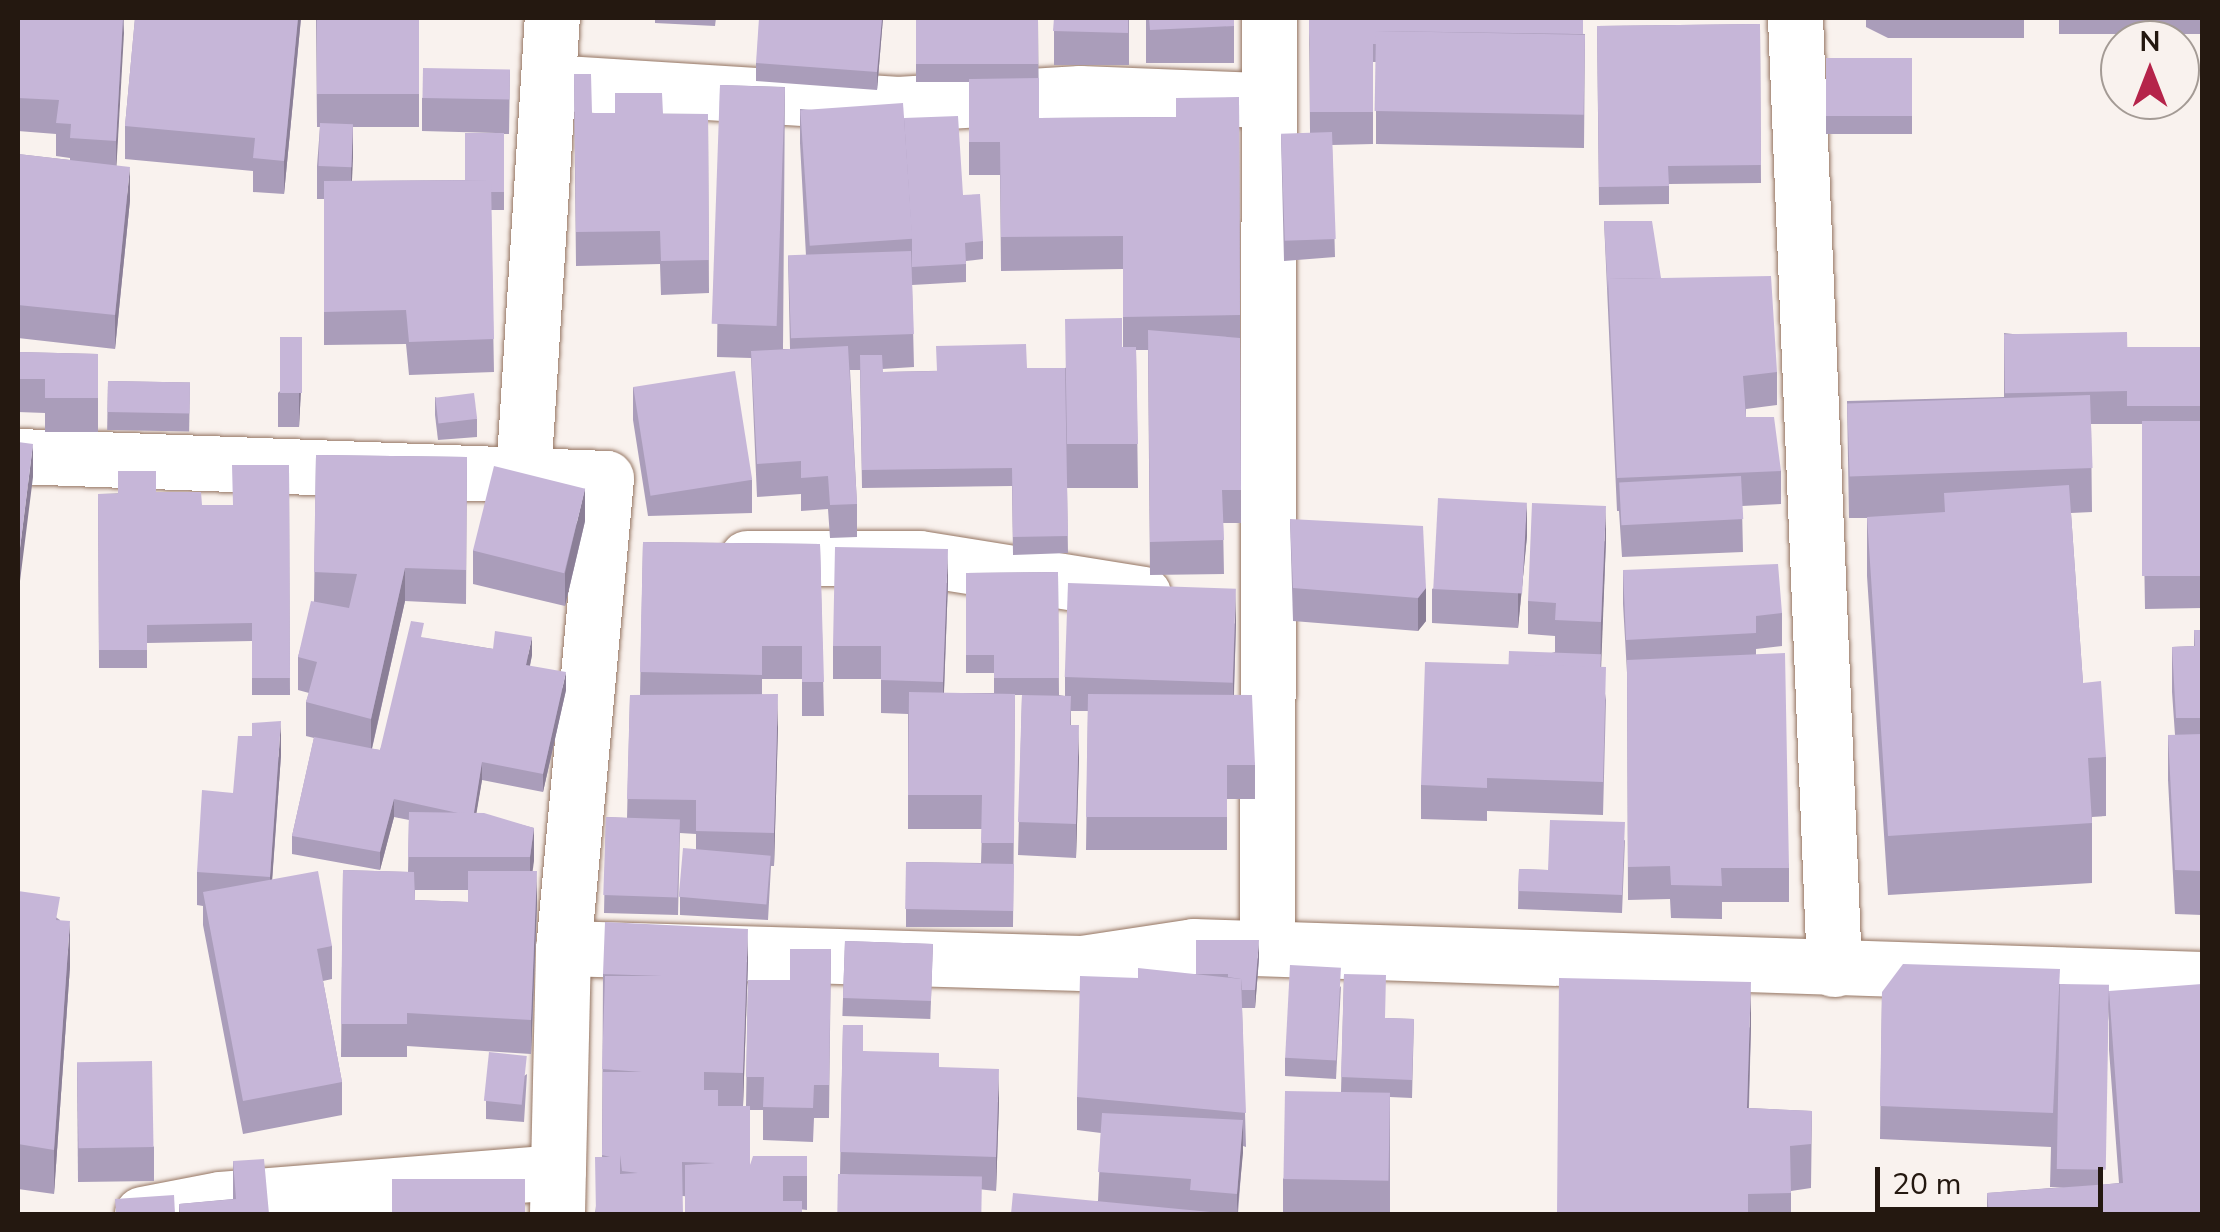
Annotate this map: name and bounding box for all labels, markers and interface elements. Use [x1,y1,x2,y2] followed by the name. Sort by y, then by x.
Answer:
[2100,20,2200,120] north arrow
[2140,23,2160,61] text: N
[1880,1147,2108,1209] scale bar
[1892,1164,1961,1205] text: 20 m

